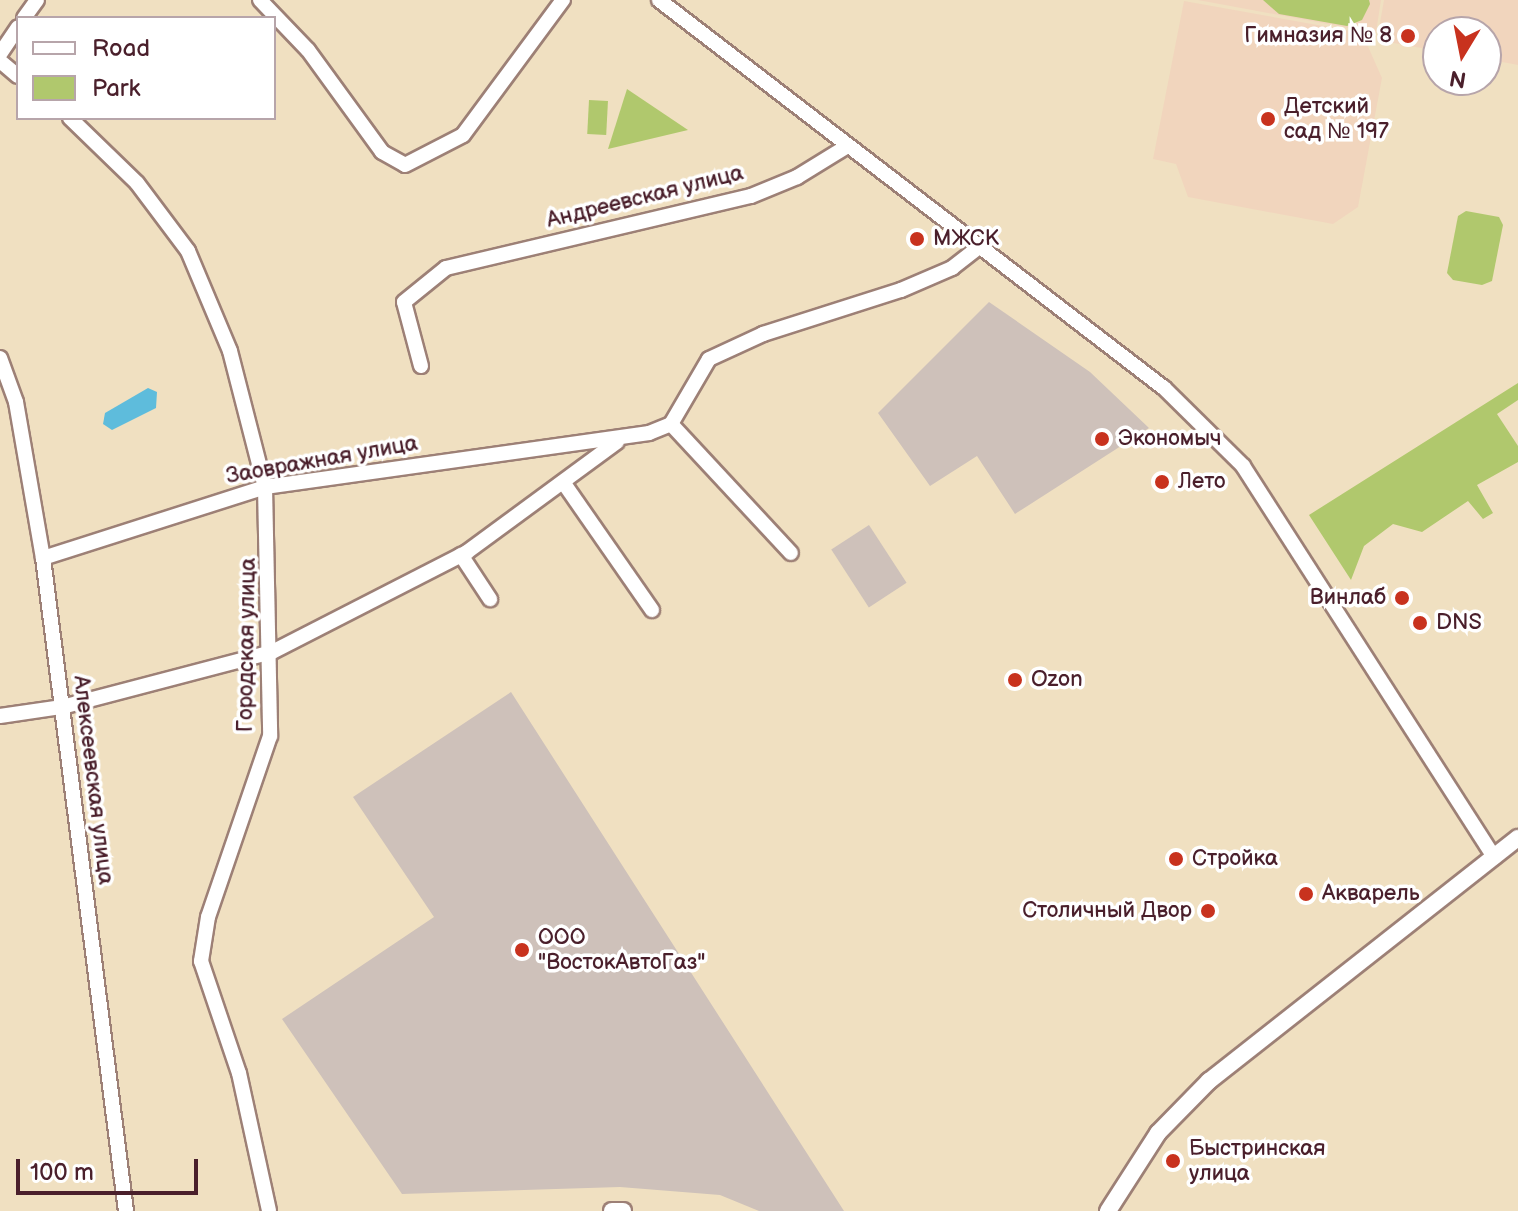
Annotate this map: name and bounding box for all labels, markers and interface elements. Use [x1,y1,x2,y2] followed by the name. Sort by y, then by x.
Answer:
[16,16,276,120] legend
[1422,16,1502,96] north arrow
[1244,23,1392,49] place label: Гимназия № 8
[1399,27,1417,45] marker: Гимназия № 8
[92,34,150,63] text: Road
[1448,63,1469,93] text: N
[92,74,140,103] text: Park
[1284,93,1389,144] place label: Детский сад № 197
[1259,110,1277,128] marker: Детский сад № 197
[544,160,746,234] street label: Андреевская улица
[933,226,999,252] place label: МЖСК
[908,230,926,248] marker: МЖСК
[1118,426,1221,452] place label: Экономыч
[224,430,420,490] street label: Заовражная улица
[1093,430,1111,448] marker: Экономыч
[1178,469,1226,495] place label: Лето
[1153,473,1171,491] marker: Лето
[232,558,262,732] street label: Городская улица
[1310,585,1386,611] place label: Винлаб
[1393,589,1411,607] marker: Винлаб
[1436,610,1482,636] place label: DNS
[1411,614,1429,632] marker: DNS
[1031,667,1083,693] place label: Ozon
[1006,671,1024,689] marker: Ozon
[67,674,119,886] street label: Алексеевская улица
[1192,846,1278,872] place label: Стройка
[1167,850,1185,868] marker: Стройка
[1322,881,1420,907] place label: Акварель
[1297,885,1315,903] marker: Акварель
[1022,898,1192,924] place label: Столичный Двор
[1199,902,1217,920] marker: Столичный Двор
[538,924,705,976] place label: ООО "ВостокАвтоГаз"
[513,941,531,959] marker: ООО "ВостокАвтоГаз"
[1189,1135,1326,1186] place label: Быстринская улица
[20,1143,202,1193] scale bar
[1164,1152,1182,1170] marker: Быстринская улица
[30,1158,94,1187] text: 100 m

